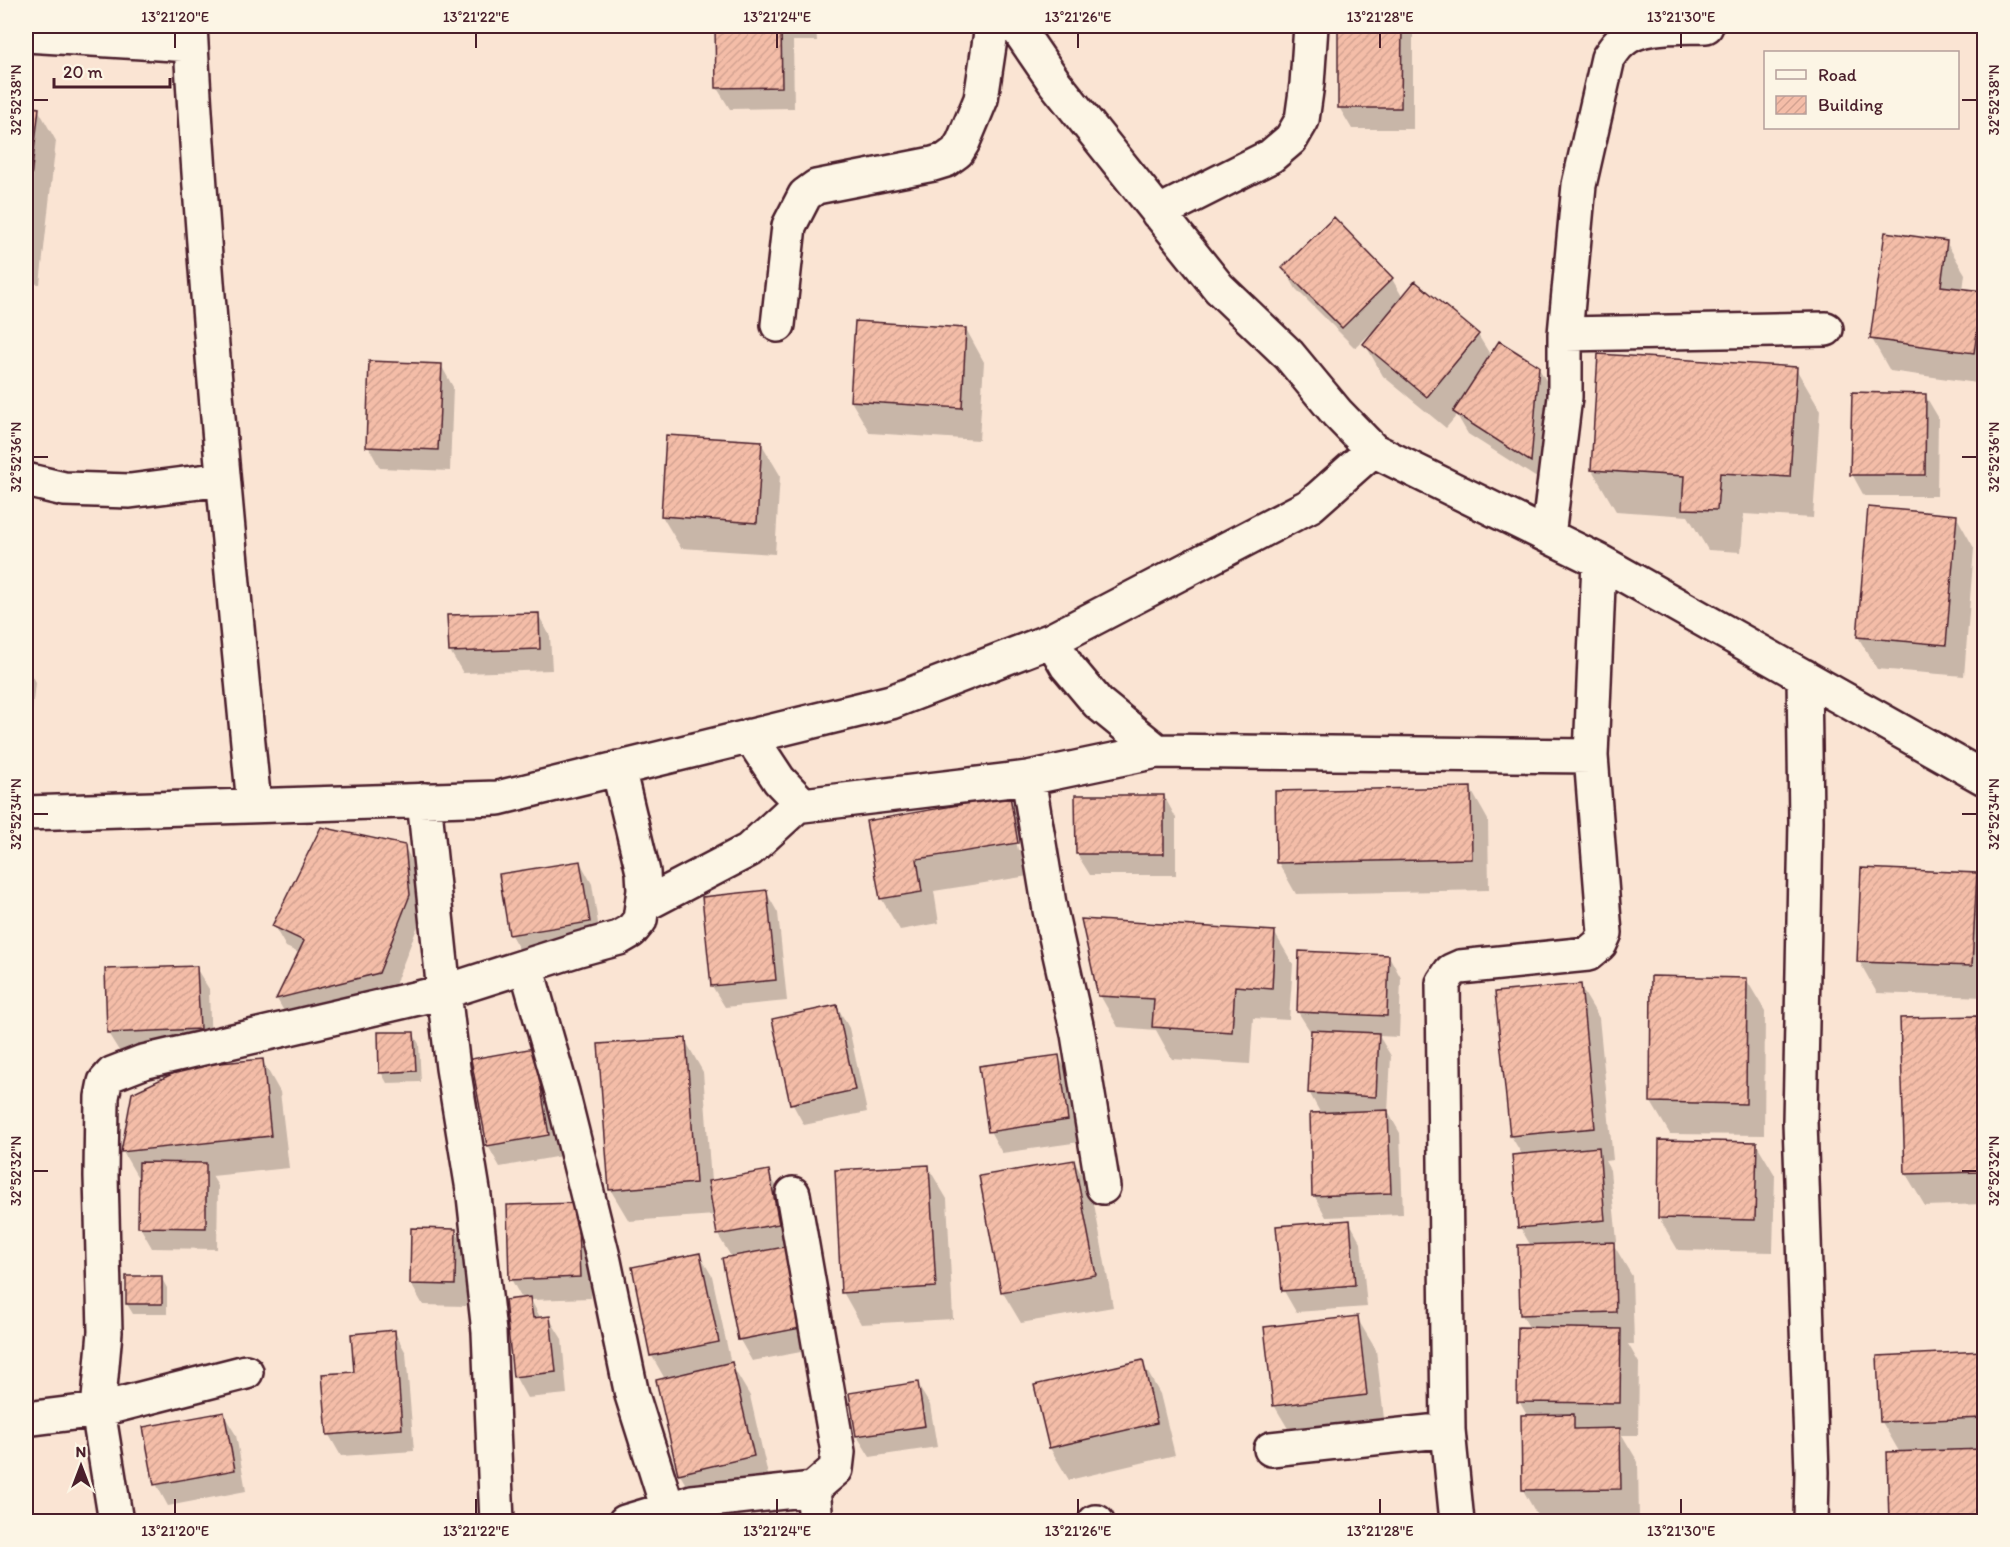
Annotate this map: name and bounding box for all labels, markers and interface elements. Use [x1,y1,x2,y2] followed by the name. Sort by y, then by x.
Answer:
[141,8,209,26] text: 13°21'20"E
[443,8,509,26] text: 13°21'22"E
[743,8,811,26] text: 13°21'24"E
[1045,8,1111,26] text: 13°21'26"E
[1346,8,1414,26] text: 13°21'28"E
[1647,8,1715,26] text: 13°21'30"E
[54,51,170,89] scale bar
[1764,51,1959,129] legend
[63,61,103,83] text: 20 m
[7,64,25,136] text: 32°52'38"N
[1818,64,1857,86] text: Road
[1985,64,2003,136] text: 32°52'38"N
[1818,94,1884,116] text: Building
[7,422,25,492] text: 32°52'36"N
[1985,422,2003,492] text: 32°52'36"N
[7,778,25,850] text: 32°52'34"N
[1985,778,2003,850] text: 32°52'34"N
[7,1136,25,1206] text: 32°52'32"N
[1985,1136,2003,1206] text: 32°52'32"N
[51,1436,111,1496] north arrow
[76,1442,86,1461] text: N
[141,1522,209,1540] text: 13°21'20"E
[443,1522,509,1540] text: 13°21'22"E
[743,1522,811,1540] text: 13°21'24"E
[1045,1522,1111,1540] text: 13°21'26"E
[1346,1522,1414,1540] text: 13°21'28"E
[1647,1522,1715,1540] text: 13°21'30"E

